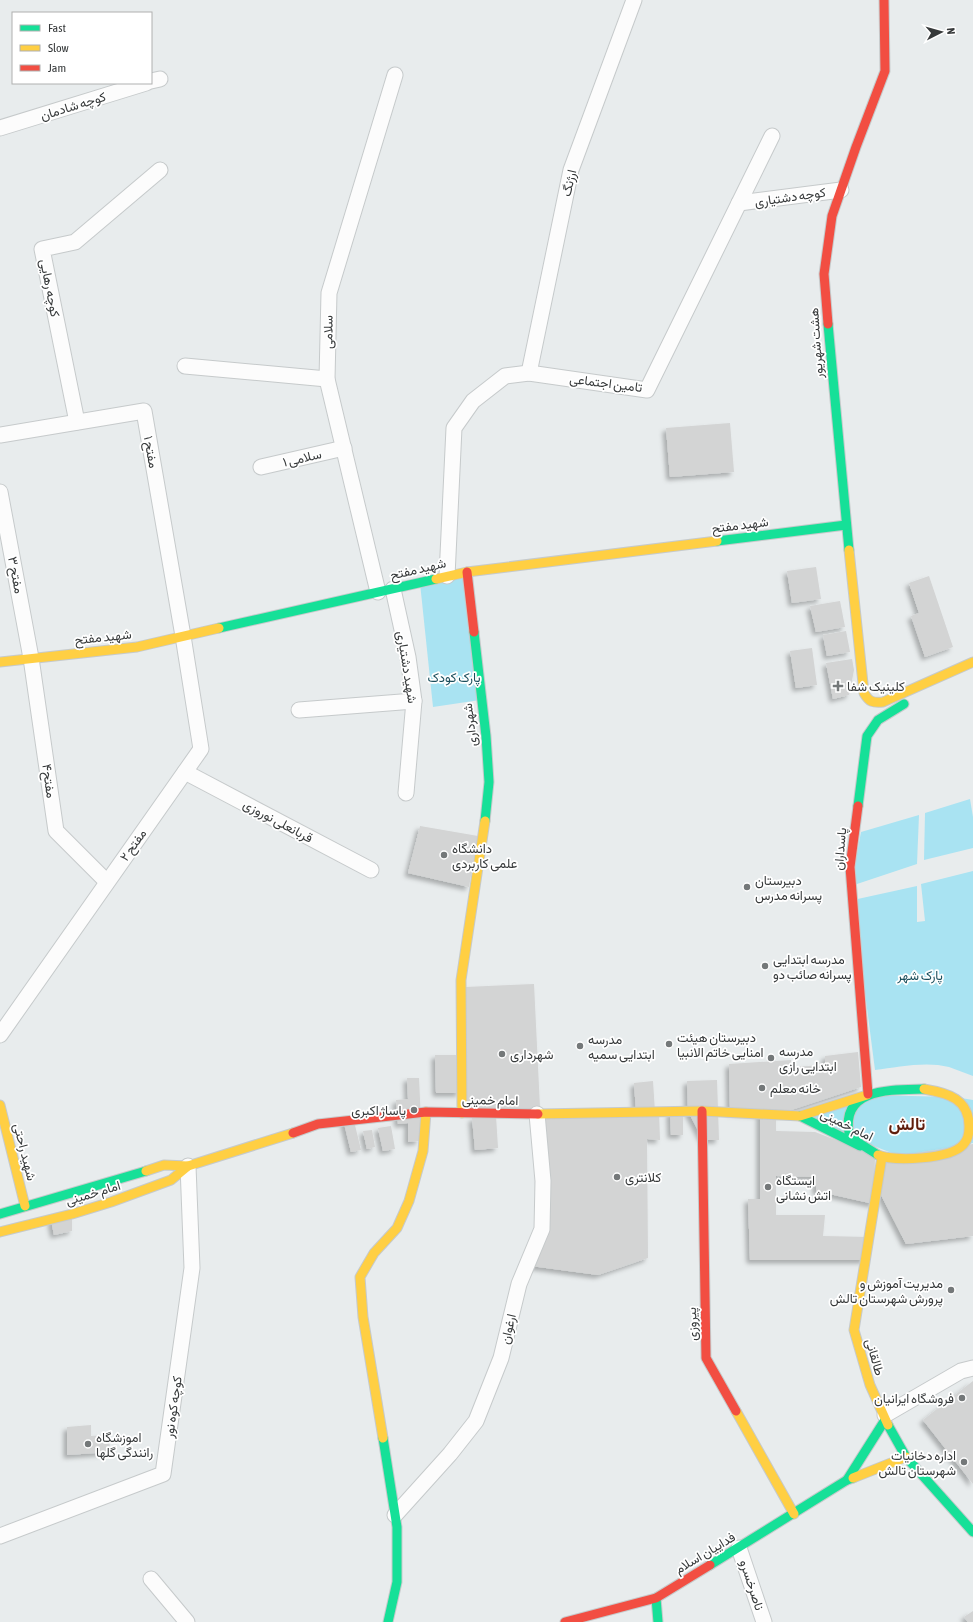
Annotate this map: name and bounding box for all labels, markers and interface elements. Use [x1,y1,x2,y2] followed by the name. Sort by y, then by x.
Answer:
[12,12,152,84] legend
[921,12,961,52] north arrow
[48,21,66,35] text: Fast
[945,27,957,35] text: N
[48,41,69,55] text: Slow
[48,61,66,75] text: Jam
[38,89,108,125] street label: کوچه شادمان
[559,168,580,198] street label: ارژنگ
[753,185,827,211] street label: کوچه دشتیاری
[35,258,63,319] street label: کوچه رهایی
[806,307,827,380] street label: هشت شهریور
[320,315,337,349] street label: سلامی
[569,371,643,396] street label: تامین اجتماعی
[139,435,161,470] street label: مفتح ۱
[281,446,323,471] street label: سلامی ۱
[711,514,770,538] street label: شهید مفتح
[3,555,27,595] street label: مفتح ۳
[388,555,448,585] street label: شهید مفتح
[74,627,132,649] street label: شهید مفتح
[393,630,420,704] street label: شهید دشتیاری
[428,670,480,687] park label: پارک کودک
[847,679,905,694] place label: کلینیک شفا
[832,680,844,692] marker: کلینیک شفا
[460,702,481,748] street label: شهرداری
[37,763,59,799] street label: مفتح۴
[240,796,315,846] street label: قربانعلی نوروزی
[117,826,151,865] street label: مفتح ۲
[831,827,851,871] street label: پاسداران
[452,841,518,872] place label: دانشگاه علمی کاربردی
[439,850,449,860] marker: دانشگاه علمی کاربردی
[755,873,822,905] place label: دبیرستان پسرانه مدرس
[742,882,752,892] marker: دبیرستان پسرانه مدرس
[773,952,852,984] place label: مدرسه ابتدایی پسرانه صائب دو
[760,961,770,971] marker: مدرسه ابتدایی پسرانه صائب دو
[896,968,943,985] park label: پارک شهر
[677,1030,764,1061] place label: دبیرستان هیئت امنایی خاتم الانبیا
[588,1032,655,1063] place label: مدرسه ابتدایی سمیه
[664,1039,674,1049] marker: دبیرستان هیئت امنایی خاتم الانبیا
[575,1041,585,1051] marker: مدرسه ابتدایی سمیه
[779,1044,837,1075] place label: مدرسه ابتدایی رازی
[510,1047,554,1063] place label: شهرداری
[497,1049,507,1059] marker: شهرداری
[766,1053,776,1063] marker: مدرسه ابتدایی رازی
[770,1081,821,1097] place label: خانه معلم
[757,1083,767,1093] marker: خانه معلم
[462,1092,518,1109] street label: امام خمینی
[351,1103,406,1120] place label: پاساژ اکبری
[409,1105,419,1115] marker: پاساژ اکبری
[818,1106,876,1145] street label: امام خمینی
[889,1114,926,1135] district label: تالش
[10,1122,39,1182] street label: شهید راحتی
[625,1170,661,1186] place label: کلانتری
[612,1172,622,1182] marker: کلانتری
[776,1173,831,1204] place label: ایستگاه اتش نشانی
[64,1178,123,1209] street label: امام خمینی
[763,1182,773,1192] marker: ایستگاه اتش نشانی
[830,1276,943,1308] place label: مدیریت آموزش و پرورش شهرستان تالش
[946,1285,956,1295] marker: مدیریت آموزش و پرورش شهرستان تالش
[684,1307,702,1341] street label: پیروزی
[497,1312,520,1346] street label: ارغوان
[862,1337,887,1377] street label: طالقانی
[161,1375,187,1440] street label: کوچه کوه نور
[874,1391,954,1407] place label: فروشگاه ایرانیان
[957,1393,967,1403] marker: فروشگاه ایرانیان
[96,1430,153,1461] place label: اموزشگاه رانندگی گلها
[83,1439,93,1449] marker: اموزشگاه رانندگی گلها
[879,1448,956,1479] place label: اداره دخانیات شهرستان تالش
[959,1457,969,1467] marker: اداره دخانیات شهرستان تالش
[672,1529,739,1578] street label: فداییان اسلام
[736,1558,767,1613] street label: ناصرخسرو

